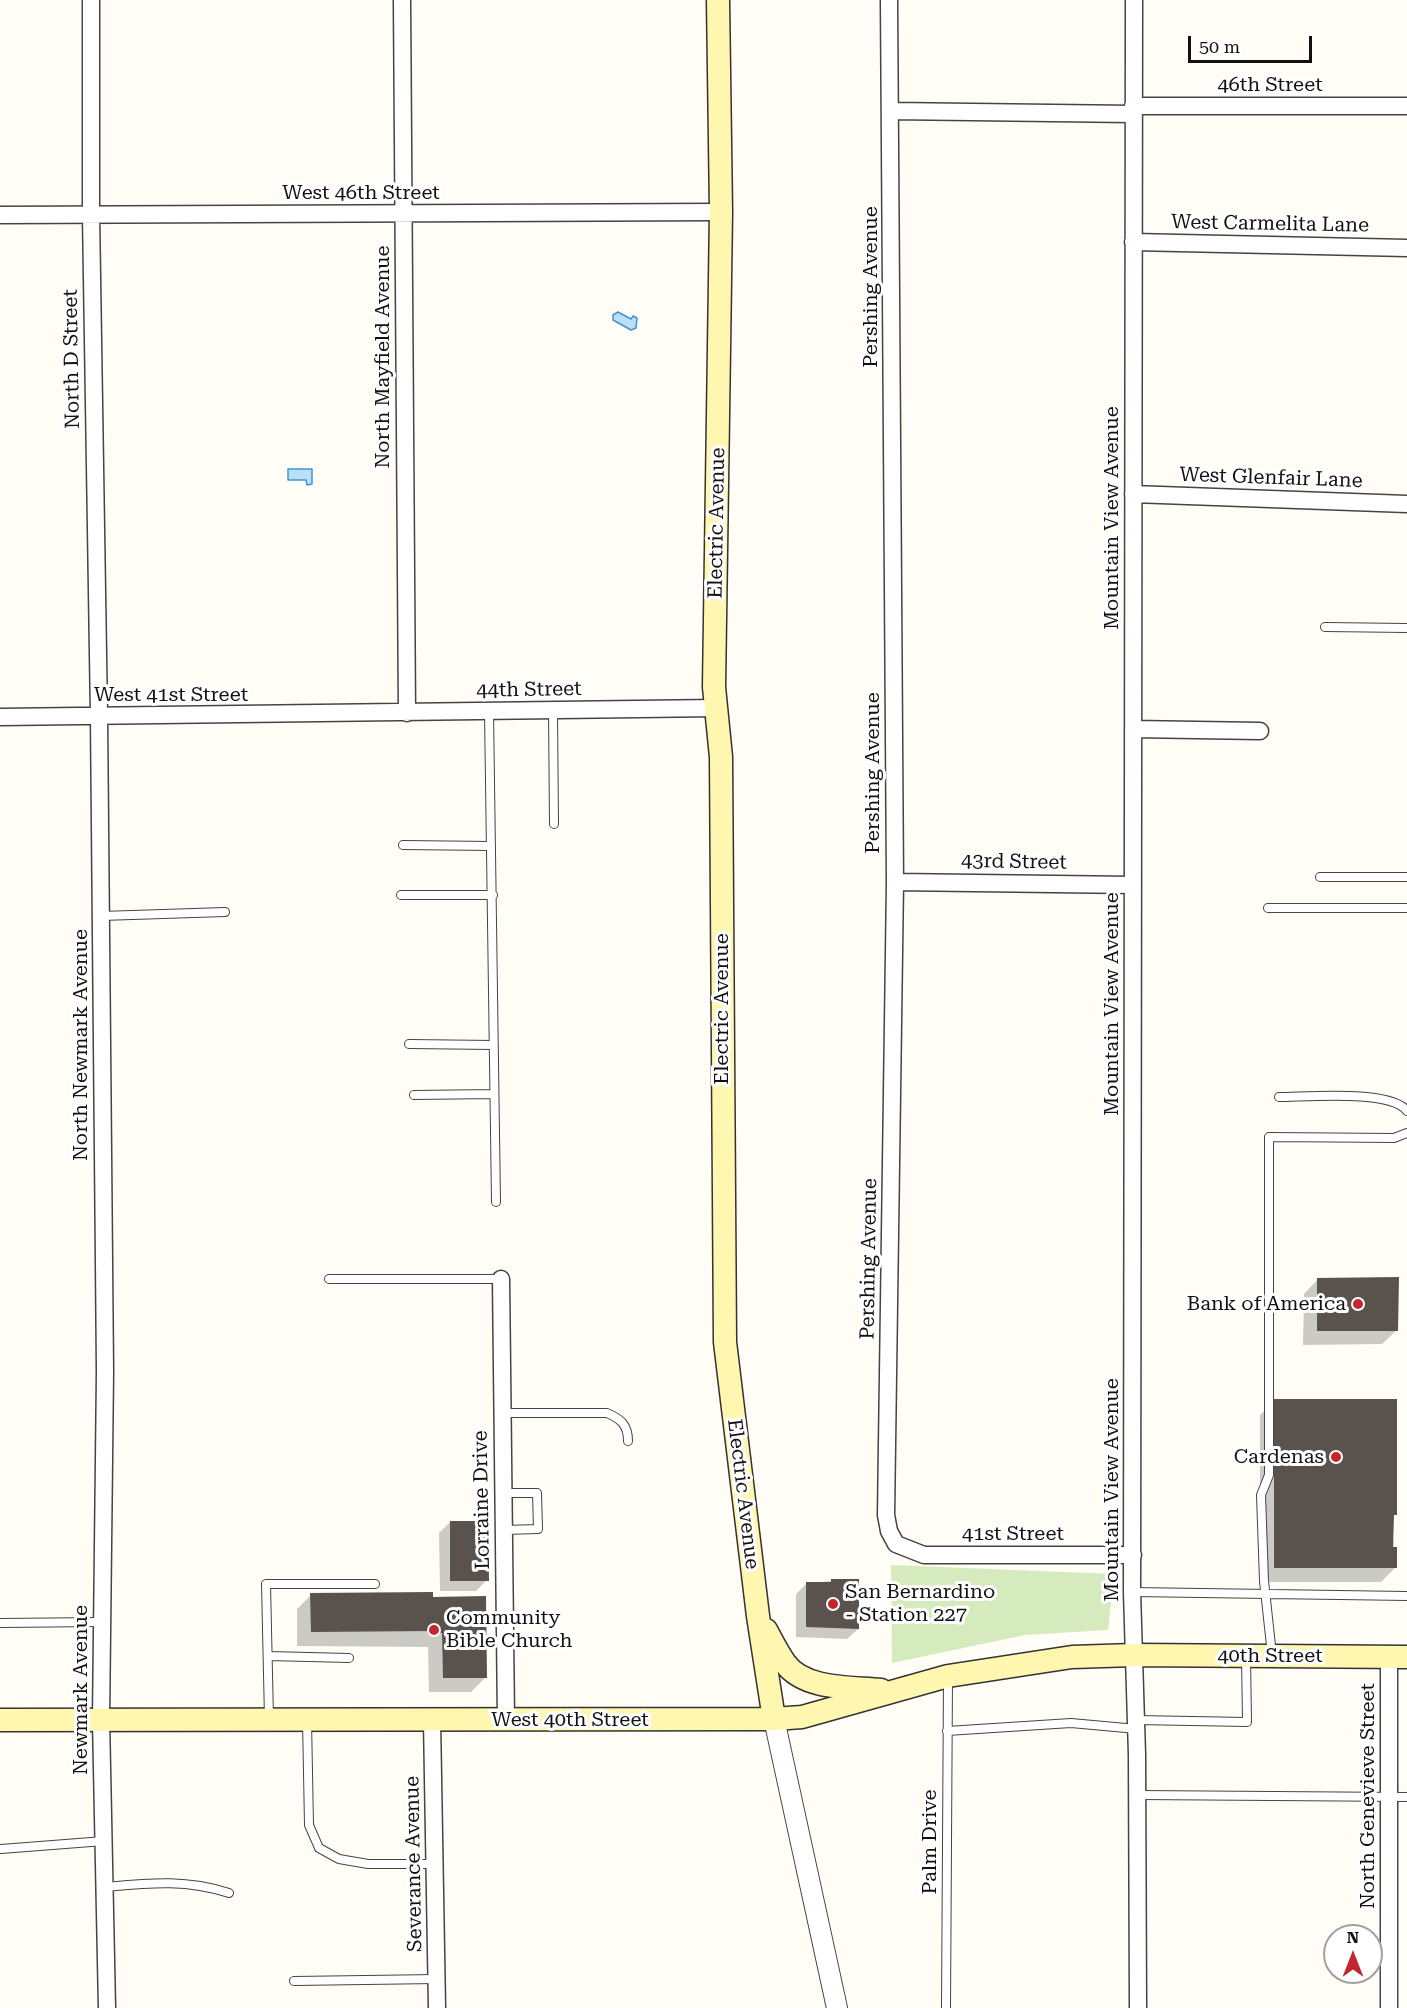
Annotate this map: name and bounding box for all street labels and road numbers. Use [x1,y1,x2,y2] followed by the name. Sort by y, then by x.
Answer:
[1217,73,1323,97] street label: 46th Street
[282,181,440,205] street label: West 46th Street
[859,206,883,368] street label: Pershing Avenue
[1171,210,1369,238] street label: West Carmelita Lane
[371,245,395,469] street label: North Mayfield Avenue
[59,289,85,429] street label: North D Street
[1100,406,1124,630] street label: Mountain View Avenue
[704,447,730,599] street label: Electric Avenue
[1179,463,1363,493] street label: West Glenfair Lane
[476,677,582,703] street label: 44th Street
[94,683,248,707] street label: West 41st Street
[861,692,885,854] street label: Pershing Avenue
[961,849,1067,875] street label: 43rd Street
[1100,892,1124,1116] street label: Mountain View Avenue
[69,929,93,1161] street label: North Newmark Avenue
[710,933,734,1085] street label: Electric Avenue
[856,1178,882,1340] street label: Pershing Avenue
[1100,1378,1124,1602] street label: Mountain View Avenue
[722,1417,764,1571] street label: Electric Avenue
[469,1430,495,1570] street label: Lorraine Drive
[962,1522,1064,1546] street label: 41st Street
[69,1605,93,1775] street label: Newmark Avenue
[1217,1644,1323,1668] street label: 40th Street
[1356,1683,1380,1909] street label: North Genevieve Street
[491,1708,649,1732] street label: West 40th Street
[400,1776,428,1952] street label: Severance Avenue
[918,1790,942,1894] street label: Palm Drive

